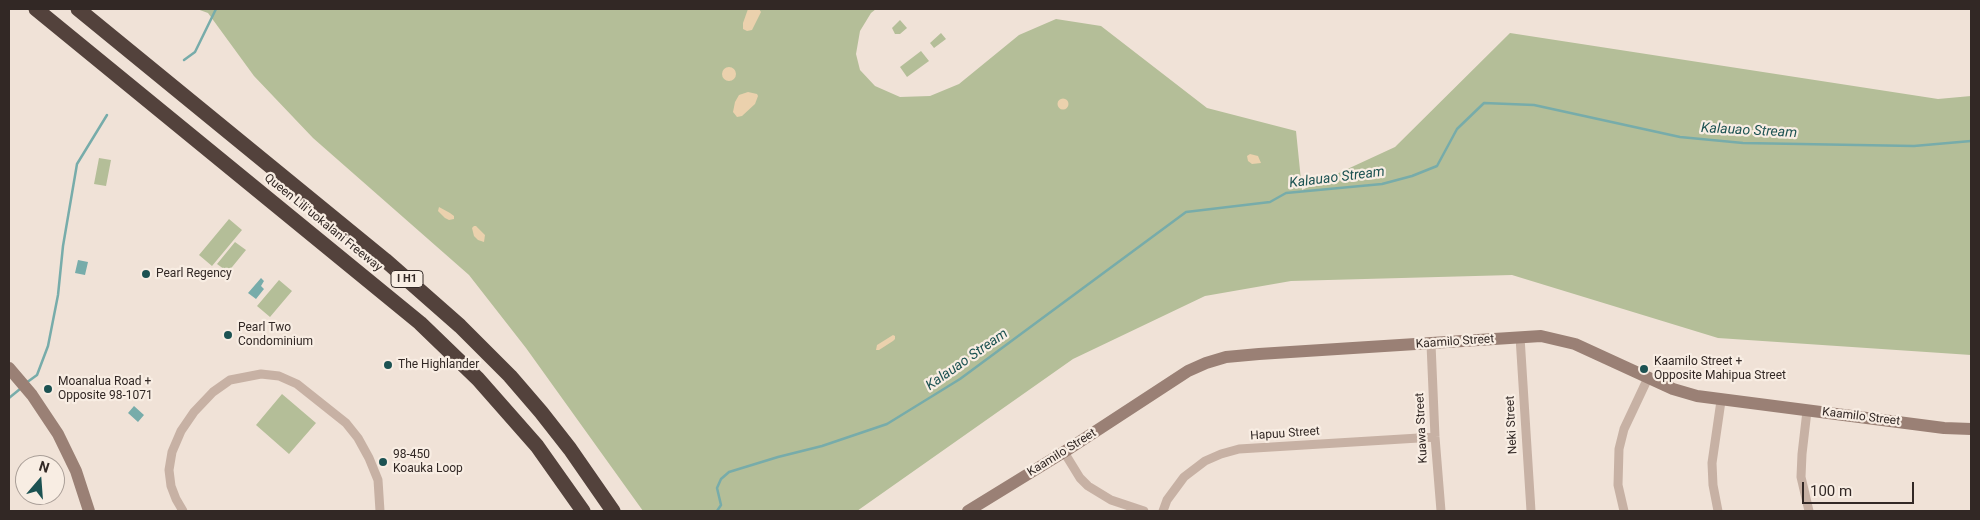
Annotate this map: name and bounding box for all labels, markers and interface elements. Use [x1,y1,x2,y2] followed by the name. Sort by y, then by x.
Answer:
[1701,120,1797,142] water label: Kalauao Stream
[1288,164,1386,192] water label: Kalauao Stream
[261,171,385,275] street label: Queen Liliʻuokalani Freeway
[156,267,232,281] place label: Pearl Regency
[140,268,152,280] marker: Pearl Regency
[391,270,423,288] road number: I H1
[238,321,313,349] place label: Pearl Two Condominium
[923,326,1011,394] water label: Kalauao Stream
[222,329,234,341] marker: Pearl Two Condominium
[1415,332,1495,352] street label: Kaamilo Street
[1654,355,1786,383] place label: Kaamilo Street + Opposite Mahipua Street
[398,358,479,372] place label: The Highlander
[382,359,394,371] marker: The Highlander
[1638,363,1650,375] marker: Kaamilo Street + Opposite Mahipua Street
[58,375,153,403] place label: Moanalua Road + Opposite 98-1071
[42,383,54,395] marker: Moanalua Road + Opposite 98-1071
[1413,392,1431,464] street label: Kuawa Street
[1503,395,1521,455] street label: Neki Street
[1821,405,1901,429] street label: Kaamilo Street
[1250,424,1320,444] street label: Hapuu Street
[1025,426,1099,480] street label: Kaamilo Street
[393,448,463,476] place label: 98-450 Koauka Loop
[15,455,65,505] north arrow
[377,456,389,468] marker: 98-450 Koauka Loop
[37,458,51,476] text: N
[1805,472,1918,504] scale bar
[1810,482,1852,500] text: 100 m

